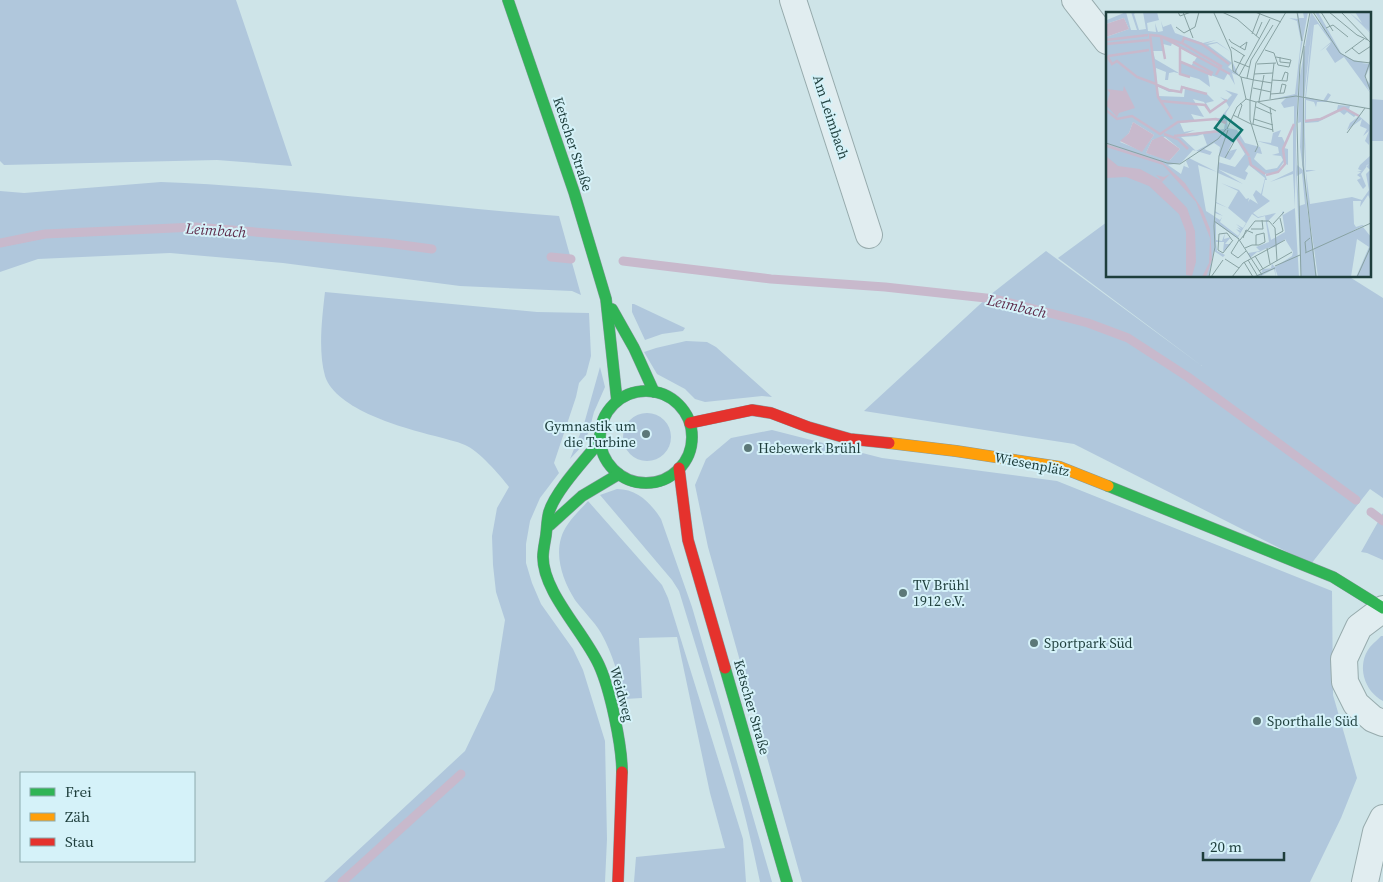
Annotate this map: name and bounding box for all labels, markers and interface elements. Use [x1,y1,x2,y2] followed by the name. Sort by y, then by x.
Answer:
[1106,12,1370,278] inset map
[808,72,854,162] street label: Am Leimbach
[548,94,598,194] street label: Ketscher Straße
[184,217,247,243] water label: Leimbach
[984,289,1049,323] water label: Leimbach
[545,416,636,452] place label: Gymnastik um die Turbine
[640,428,652,440] marker: Gymnastik um die Turbine
[758,438,861,458] place label: Hebewerk Brühl
[742,442,754,454] marker: Hebewerk Brühl
[993,447,1072,481] street label: Wiesenplätz
[913,575,969,611] place label: TV Brühl 1912 e.V.
[897,587,909,599] marker: TV Brühl 1912 e.V.
[1044,633,1133,653] place label: Sportpark Süd
[1028,637,1040,649] marker: Sportpark Süd
[729,657,775,757] street label: Ketscher Straße
[605,664,639,724] street label: Weidweg
[1267,711,1358,731] place label: Sporthalle Süd
[1251,715,1263,727] marker: Sporthalle Süd
[20,772,195,862] legend
[65,781,92,802] text: Frei
[65,806,90,827] text: Zäh
[1203,830,1284,862] scale bar
[65,831,94,852] text: Stau
[1210,836,1242,857] text: 20 m

